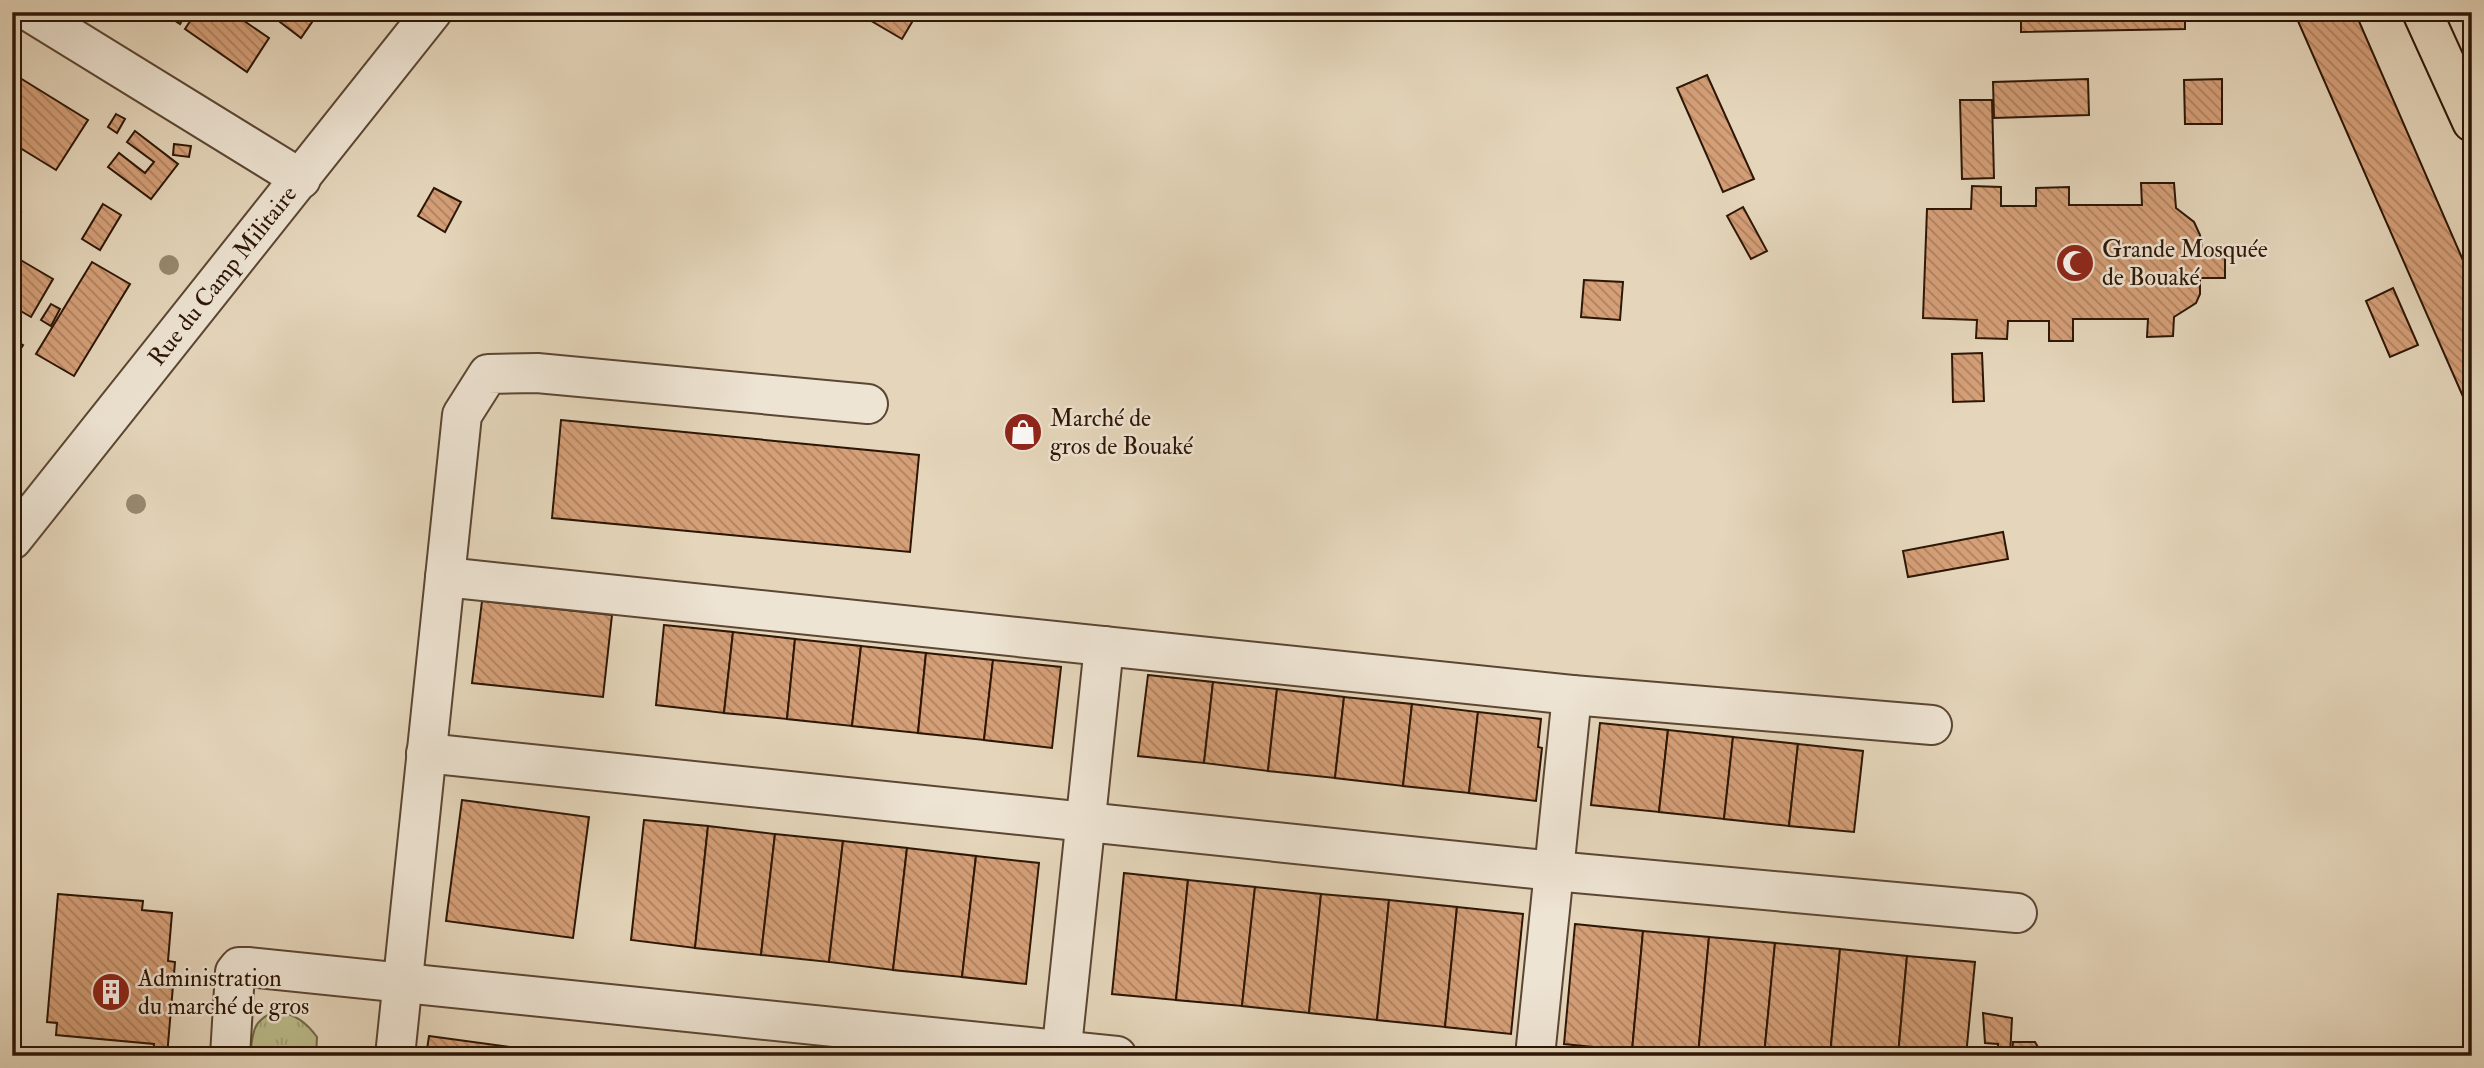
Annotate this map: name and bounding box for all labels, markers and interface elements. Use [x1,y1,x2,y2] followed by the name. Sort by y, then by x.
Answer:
[141,179,304,372] street label: Rue du Camp Militaire
[2102,234,2268,293] place label: Grande Mosquée de Bouaké
[2054,242,2096,284] mosque icon: Grande Mosquée de Bouaké
[1050,403,1194,462] place label: Marché de gros de Bouaké
[1002,411,1044,453] shop icon: Marché de gros de Bouaké
[137,963,309,1022] place label: Administration du marché de gros
[90,971,132,1013] building icon: Administration du marché de gros

